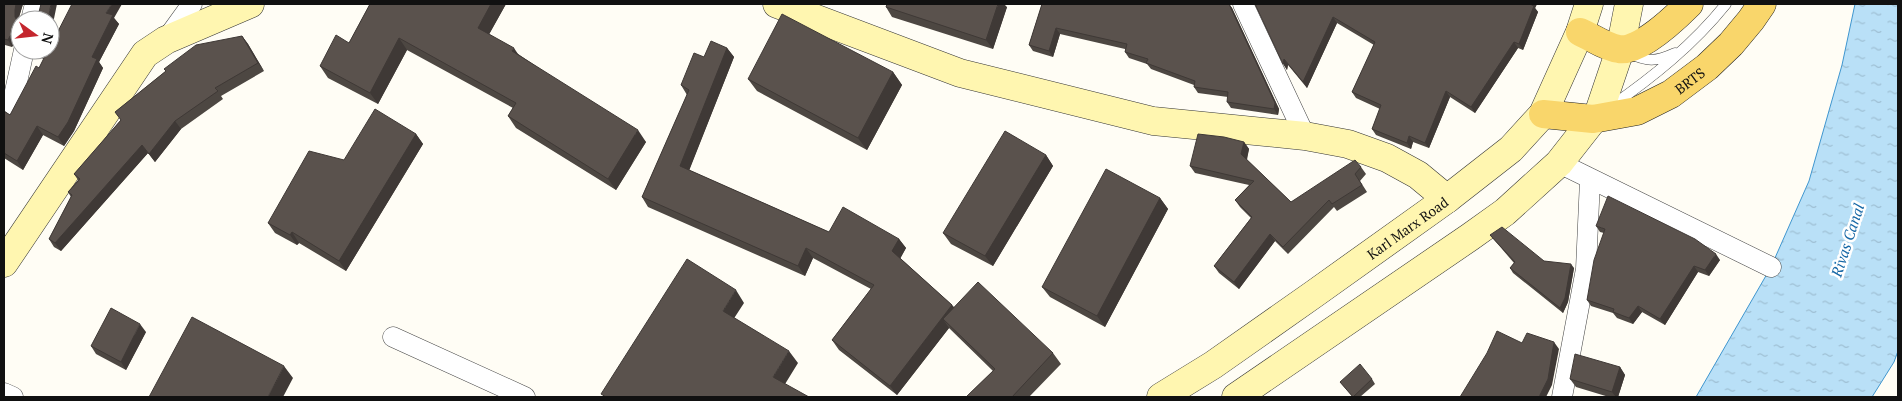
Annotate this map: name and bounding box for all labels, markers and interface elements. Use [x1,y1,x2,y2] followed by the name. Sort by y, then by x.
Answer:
[10,10,60,60] north arrow
[37,31,59,46] text: N
[1670,63,1708,98] street label: BRTS
[1363,192,1452,263] street label: Karl Marx Road
[1825,200,1868,280] water label: Rivas Canal

